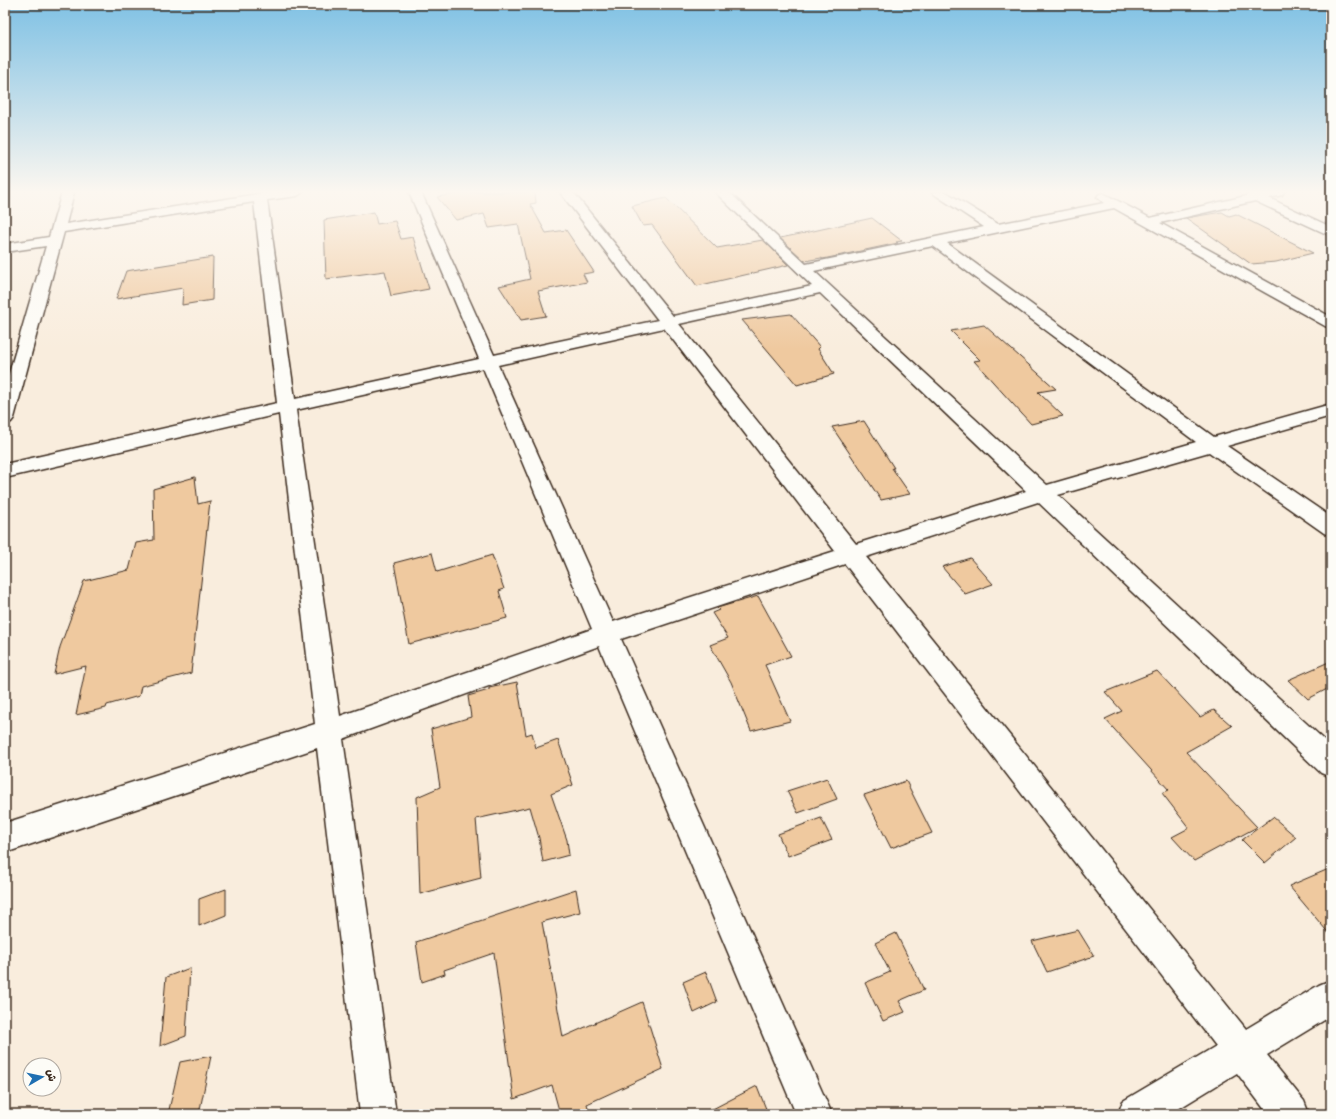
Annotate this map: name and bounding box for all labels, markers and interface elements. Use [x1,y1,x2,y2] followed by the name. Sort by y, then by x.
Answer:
[22,1057,62,1097] north arrow
[44,1068,60,1083] text: ش

